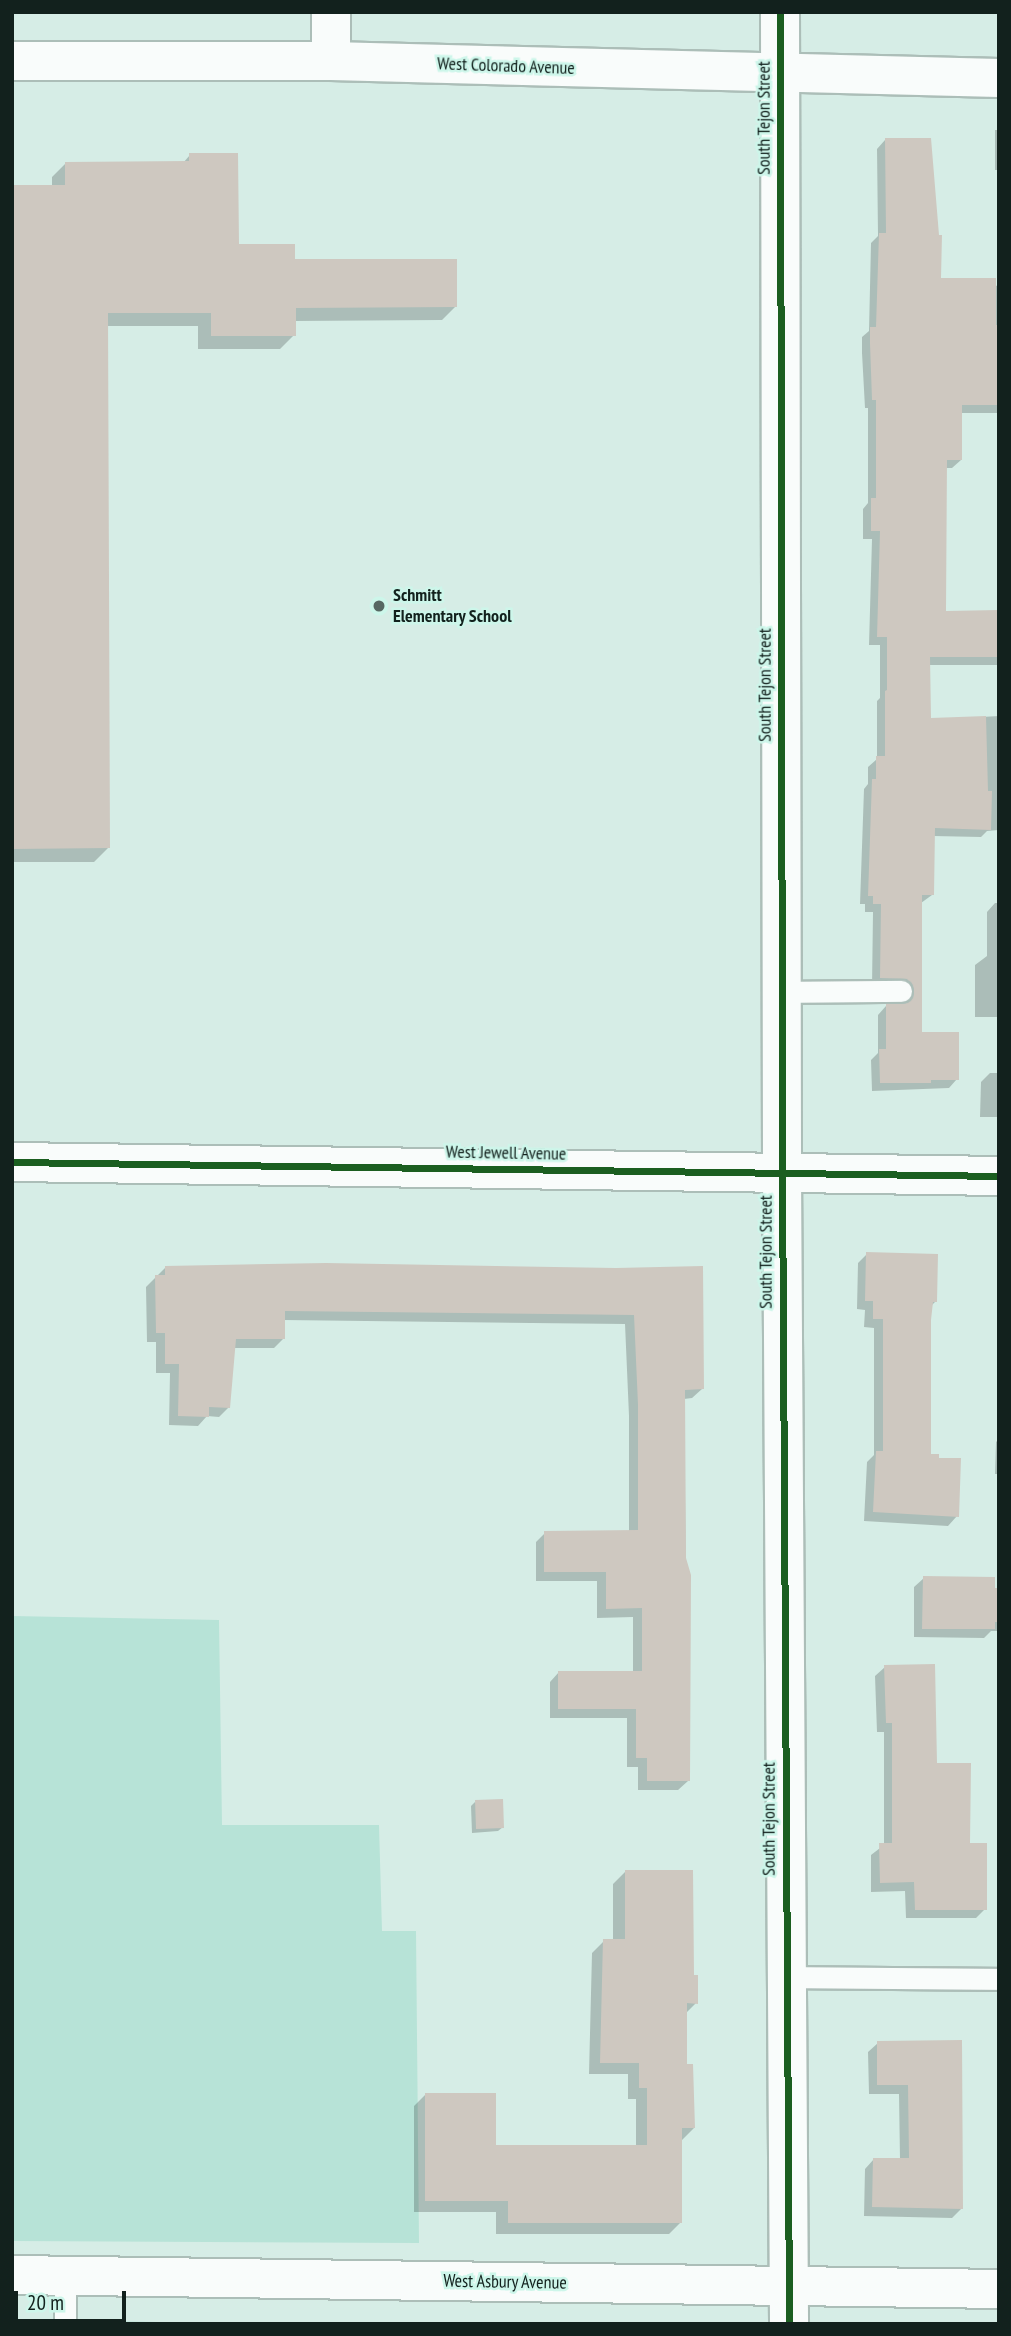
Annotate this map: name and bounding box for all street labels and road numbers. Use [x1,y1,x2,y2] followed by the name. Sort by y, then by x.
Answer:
[437,53,575,79] street label: West Colorado Avenue
[753,61,775,175] street label: South Tejon Street
[754,628,776,742] street label: South Tejon Street
[445,1141,567,1165] street label: West Jewell Avenue
[755,1195,777,1309] street label: South Tejon Street
[758,1762,780,1876] street label: South Tejon Street
[442,2270,568,2294] street label: West Asbury Avenue

